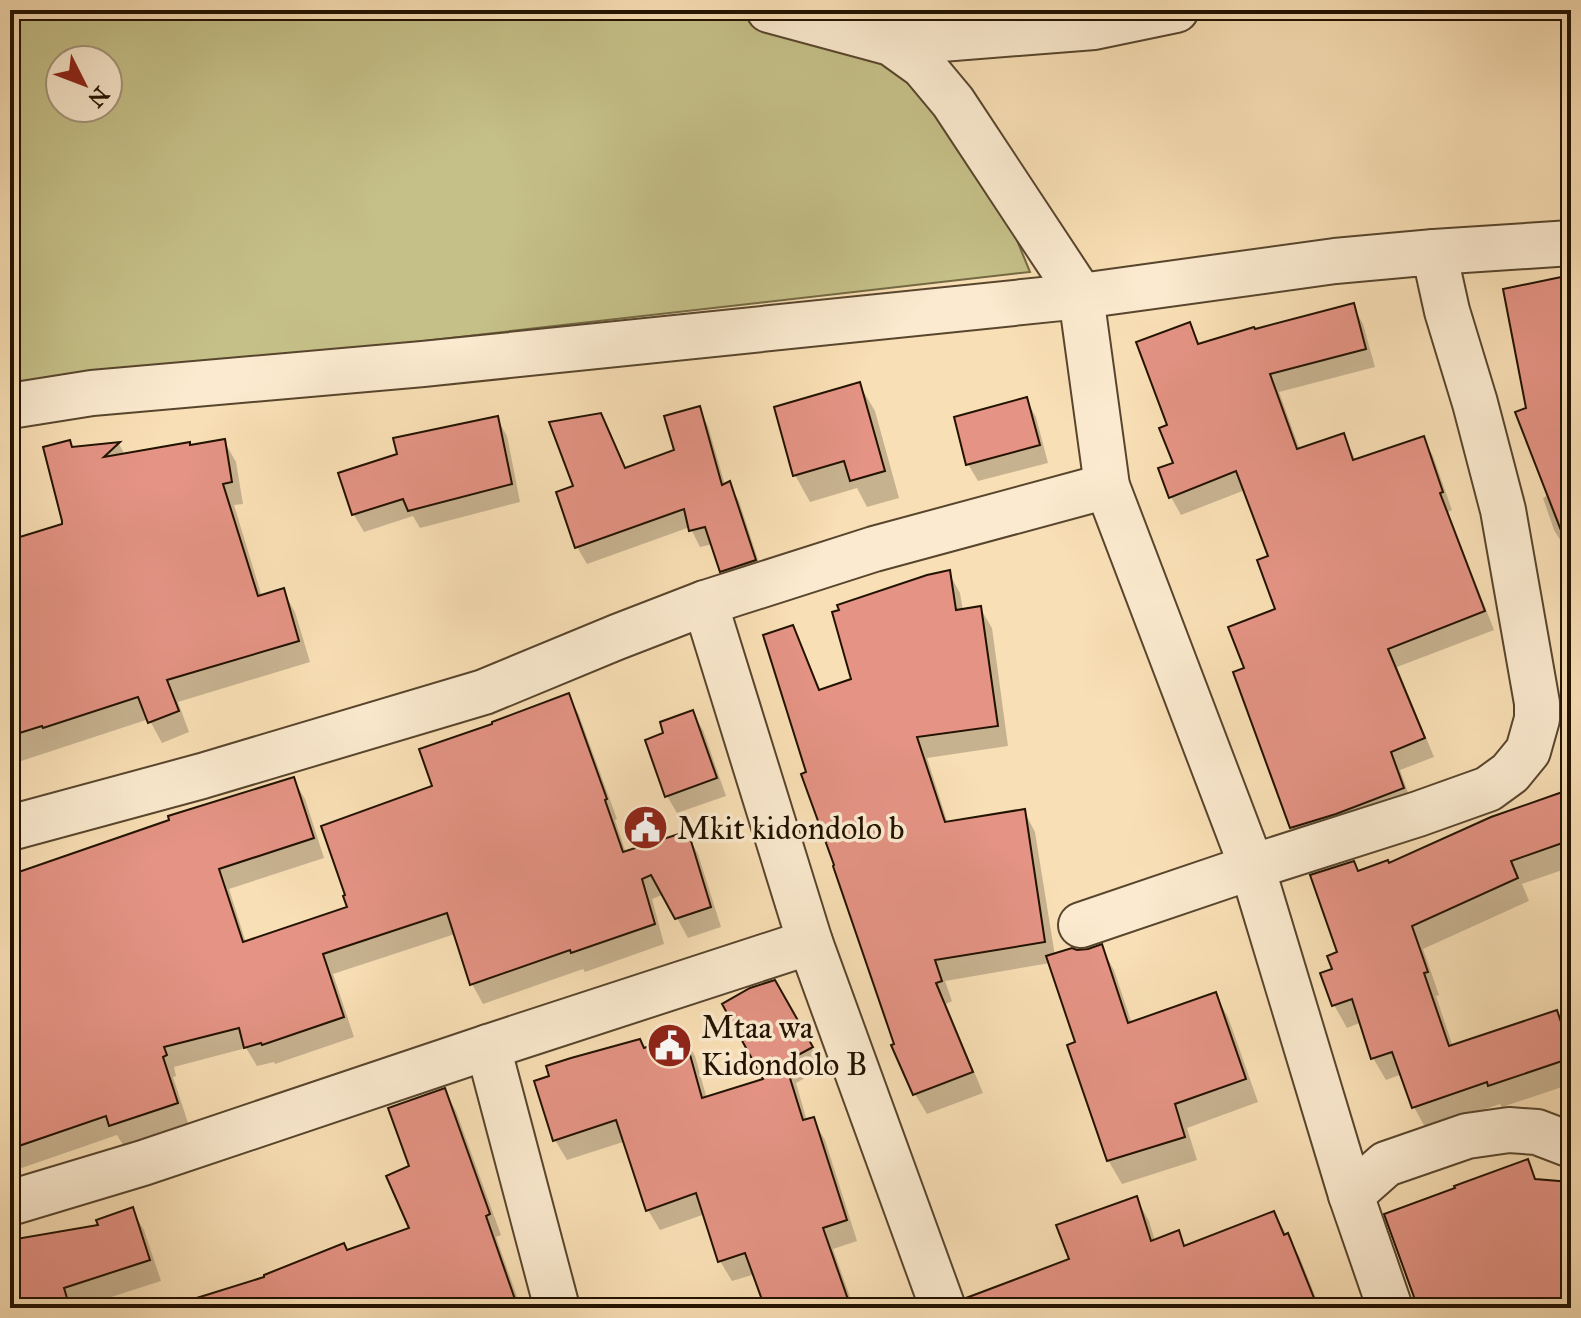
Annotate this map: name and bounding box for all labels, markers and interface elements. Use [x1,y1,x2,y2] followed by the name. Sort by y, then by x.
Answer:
[44,44,124,124] north arrow
[82,81,115,113] text: N
[622,804,670,852] public building icon: Mkit kidondolo b
[677,809,905,848] place label: Mkit kidondolo b
[701,1008,867,1084] place label: Mtaa wa Kidondolo B
[646,1021,694,1069] public building icon: Mtaa wa Kidondolo B

